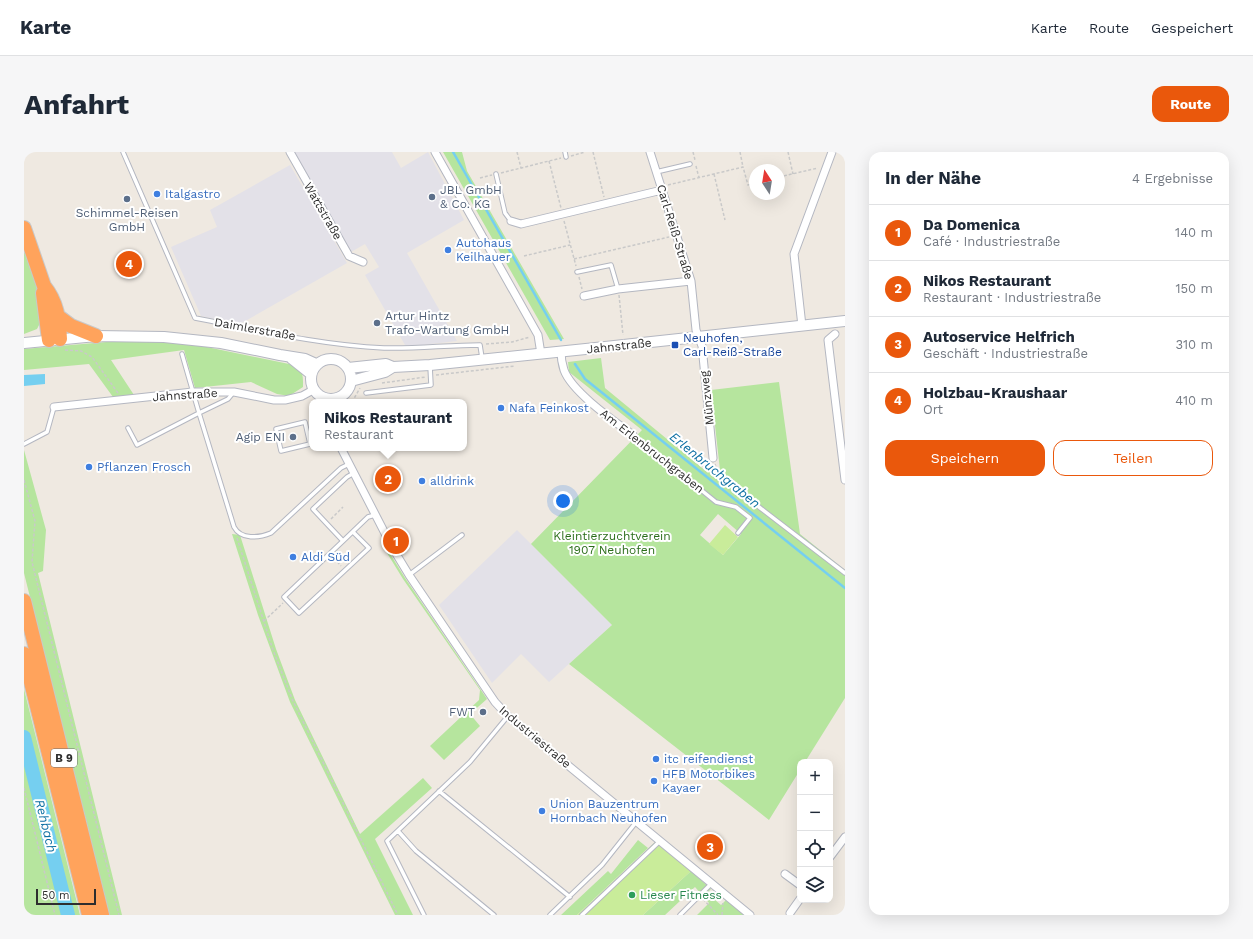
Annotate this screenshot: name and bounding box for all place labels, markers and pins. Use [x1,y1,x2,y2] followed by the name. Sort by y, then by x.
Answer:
[440,183,502,211] place label: JBL GmbH & Co. KG
[165,187,220,201] place label: Italgastro
[152,189,162,199] marker: Italgastro
[427,192,437,202] marker: JBL GmbH & Co. KG
[122,194,132,204] marker: Schimmel-Reisen GmbH
[76,206,178,234] place label: Schimmel-Reisen GmbH
[456,236,511,264] place label: Autohaus Keilhauer
[443,245,453,255] marker: Autohaus Keilhauer
[116,249,142,279] pin: 4
[385,309,509,337] place label: Artur Hintz Trafo-Wartung GmbH
[372,318,382,328] marker: Artur Hintz Trafo-Wartung GmbH
[683,331,782,359] place label: Neuhofen, Carl-Reiß-Straße
[670,340,680,350] marker: Neuhofen, Carl-Reiß-Straße
[509,401,589,415] place label: Nafa Feinkost
[496,403,506,413] marker: Nafa Feinkost
[236,430,285,444] place label: Agip ENI
[288,432,298,442] marker: Agip ENI
[97,460,191,474] place label: Pflanzen Frosch
[84,462,94,472] marker: Pflanzen Frosch
[375,464,401,494] pin: 2
[430,474,474,488] place label: alldrink
[417,476,427,486] marker: alldrink
[383,526,409,556] pin: 1
[301,550,350,564] place label: Aldi Süd
[288,552,298,562] marker: Aldi Süd
[449,705,475,719] place label: FWT
[478,707,488,717] marker: FWT
[664,752,753,766] place label: itc reifendienst
[651,754,661,764] marker: itc reifendienst
[662,767,755,795] place label: HFB Motorbikes Kayaer
[649,776,659,786] marker: HFB Motorbikes Kayaer
[550,797,667,825] place label: Union Bauzentrum Hornbach Neuhofen
[537,806,547,816] marker: Union Bauzentrum Hornbach Neuhofen
[697,832,723,862] pin: 3
[640,888,722,902] place label: Lieser Fitness
[627,890,637,900] marker: Lieser Fitness

